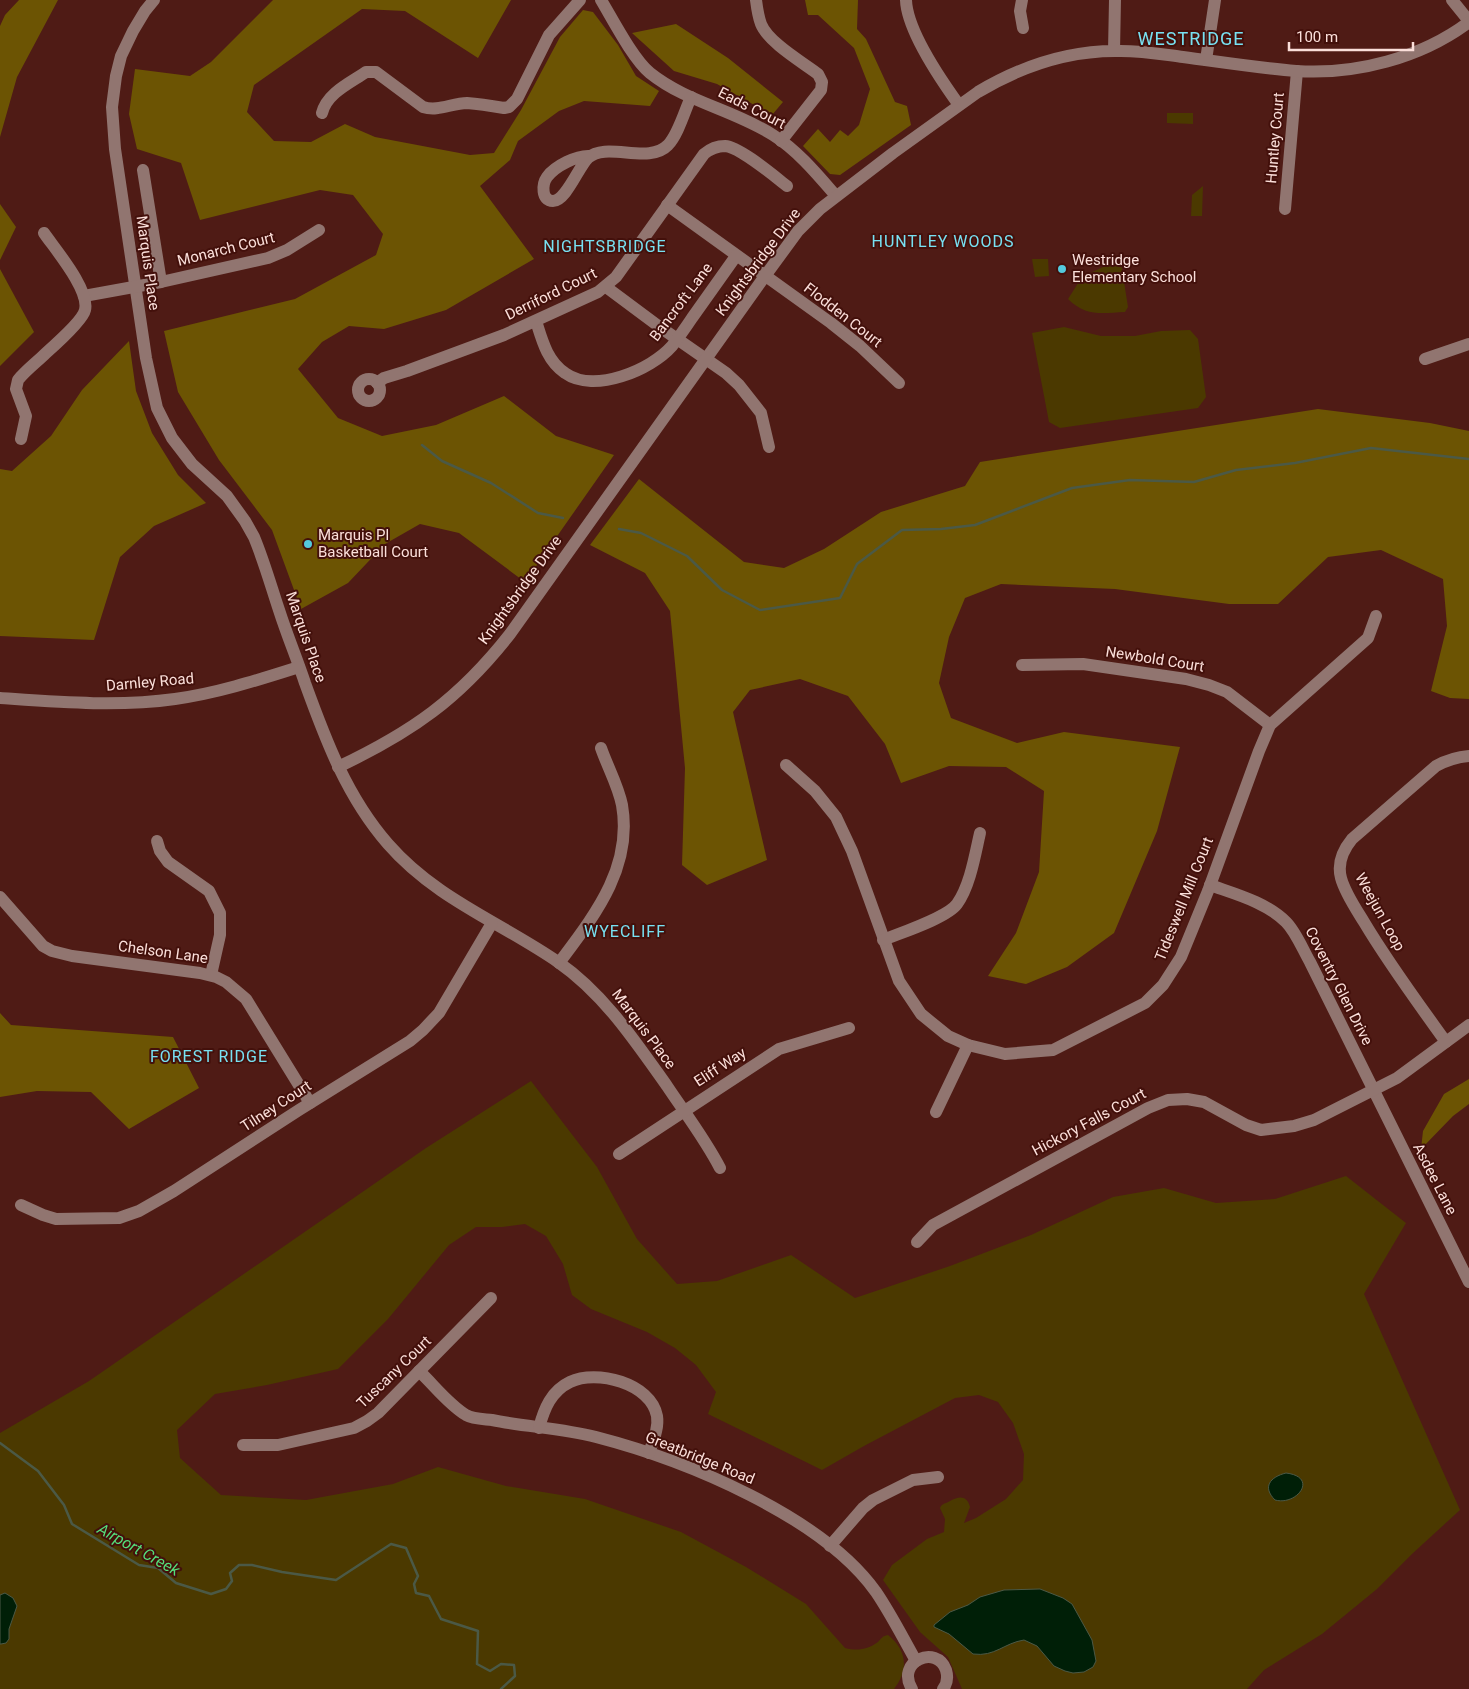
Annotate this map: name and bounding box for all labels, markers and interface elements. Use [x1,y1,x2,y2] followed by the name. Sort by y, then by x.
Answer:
[1289,20,1413,52] scale bar
[1138,28,1244,49] district label: WESTRIDGE
[1296,28,1338,46] text: 100 m
[715,83,789,133] street label: Eads Court
[1262,92,1288,184] street label: Huntley Court
[712,205,804,319] street label: Knightsbridge Drive
[132,215,164,311] street label: Marquis Place
[175,228,277,270] street label: Monarch Court
[871,232,1015,251] district label: HUNTLEY WOODS
[543,237,667,256] district label: NIGHTSBRIDGE
[1072,251,1196,286] place label: Westridge Elementary School
[646,259,716,345] street label: Bancroft Lane
[1056,263,1068,275] marker: Westridge Elementary School
[502,264,600,324] street label: Derriford Court
[800,279,886,351] street label: Flodden Court
[318,526,428,561] place label: Marquis Pl Basketball Court
[475,532,565,648] street label: Knightsbridge Drive
[302,538,314,550] marker: Marquis Pl Basketball Court
[282,589,330,685] street label: Marquis Place
[1104,642,1206,676] street label: Newbold Court
[105,669,195,695] street label: Darnley Road
[1151,834,1217,963] street label: Tideswell Mill Court
[1351,870,1409,954] street label: Weejun Loop
[584,922,666,941] district label: WYECLIFF
[1301,924,1377,1048] street label: Coventry Glen Drive
[117,937,209,967] street label: Chelson Lane
[608,986,680,1072] street label: Marquis Place
[691,1044,749,1090] street label: Eliff Way
[150,1047,268,1066] district label: FOREST RIDGE
[237,1077,315,1135] street label: Tilney Court
[1029,1084,1149,1160] street label: Hickory Falls Court
[1409,1140,1461,1218] street label: Asdee Lane
[353,1332,435,1412] street label: Tuscany Court
[643,1428,757,1488] street label: Greatbridge Road
[94,1519,184,1580] water label: Airport Creek

